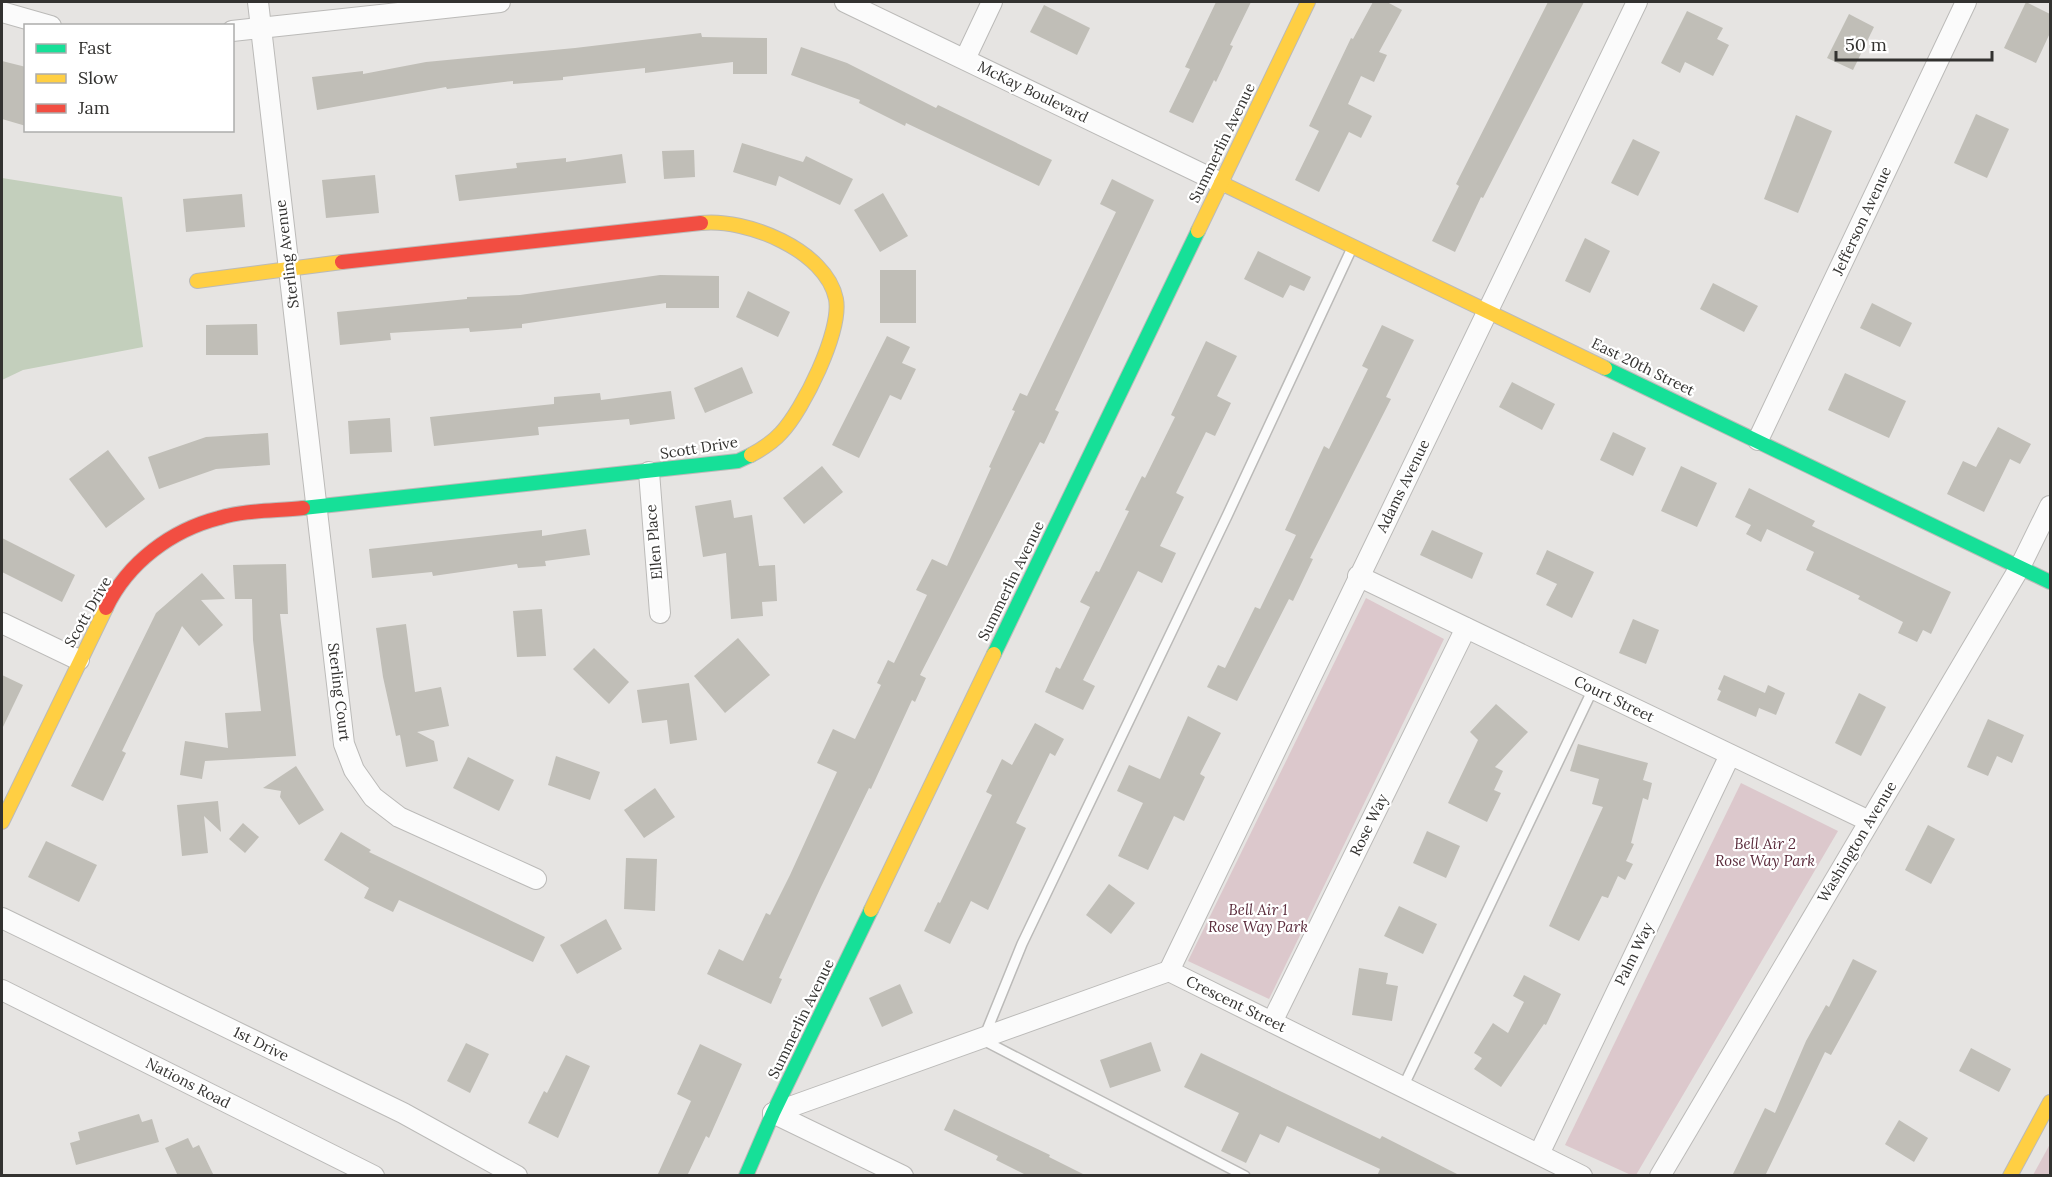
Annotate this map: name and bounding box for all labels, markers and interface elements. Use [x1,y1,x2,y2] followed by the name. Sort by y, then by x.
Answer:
[24,24,234,132] legend
[1836,24,1992,62] scale bar
[1845,33,1887,56] text: 50 m
[78,36,112,59] text: Fast
[975,57,1092,127] street label: McKay Boulevard
[78,66,118,89] text: Slow
[1184,80,1259,206] street label: Summerlin Avenue
[77,96,110,119] text: Jam
[1828,163,1895,279] street label: Jefferson Avenue
[270,199,303,309] street label: Sterling Avenue
[1589,333,1698,400] street label: East 20th Street
[659,432,739,463] street label: Scott Drive
[1371,436,1433,536] street label: Adams Avenue
[641,504,666,580] street label: Ellen Place
[973,518,1048,644] street label: Summerlin Avenue
[60,573,115,650] street label: Scott Drive
[324,642,355,742] street label: Sterling Court
[1571,671,1658,726] street label: Court Street
[1813,778,1900,906] street label: Washington Avenue
[1345,790,1392,859] street label: Rose Way
[1715,834,1815,870] park label: Bell Air 2 Rose Way Park
[1208,900,1308,936] park label: Bell Air 1 Rose Way Park
[1610,919,1657,989] street label: Palm Way
[763,956,838,1082] street label: Summerlin Avenue
[1183,971,1290,1036] street label: Crescent Street
[230,1022,292,1065] street label: 1st Drive
[143,1053,234,1112] street label: Nations Road

